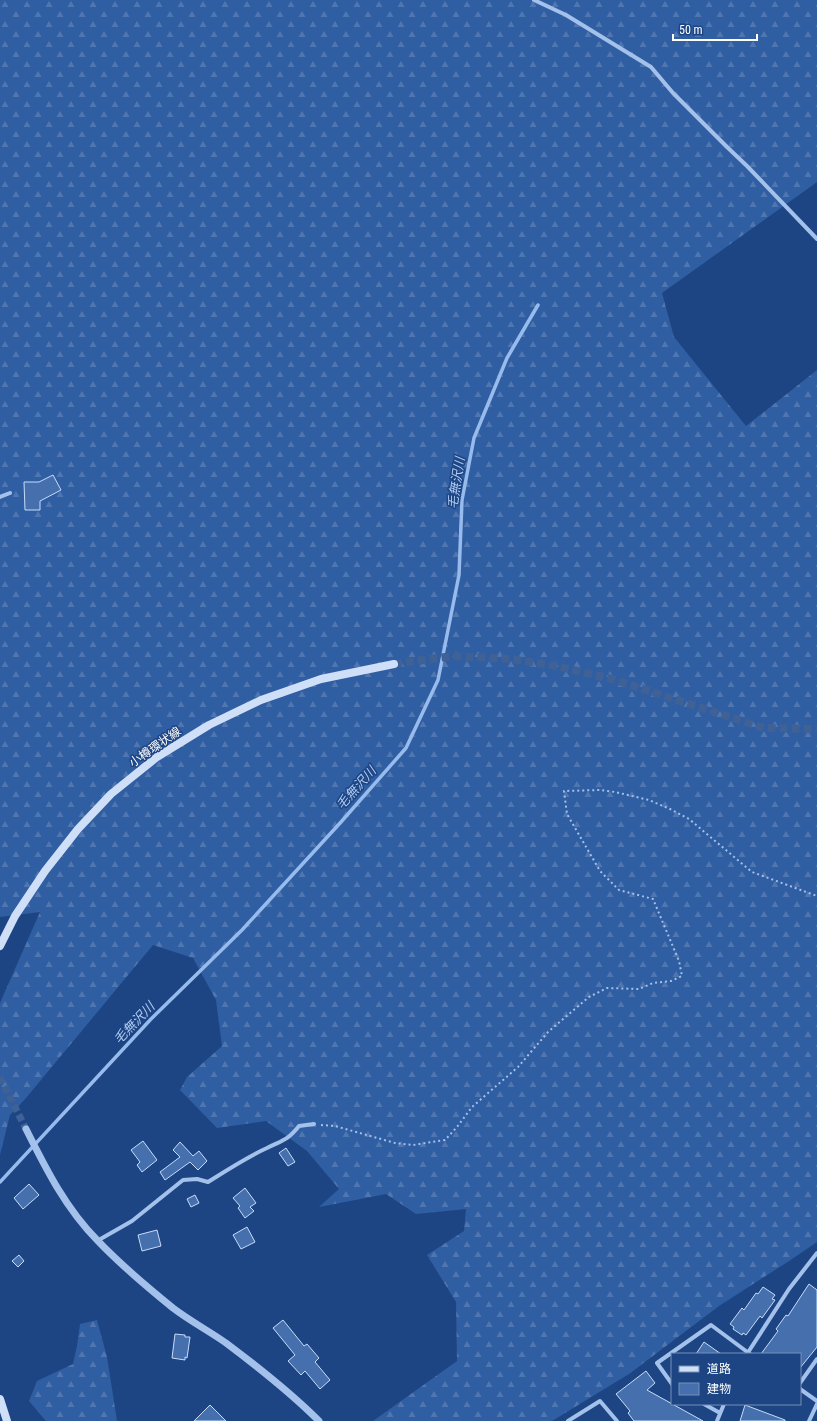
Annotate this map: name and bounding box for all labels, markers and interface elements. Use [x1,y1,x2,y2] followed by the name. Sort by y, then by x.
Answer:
[673,16,757,42] scale bar
[679,23,703,37] text: 50 m
[445,454,468,510] water label: 毛無沢川
[126,724,184,770] street label: 小樽環状線
[333,762,380,812] water label: 毛無沢川
[111,998,159,1047] water label: 毛無沢川
[671,1353,801,1405] legend
[707,1362,731,1376] text: 道路
[707,1382,731,1396] text: 建物

